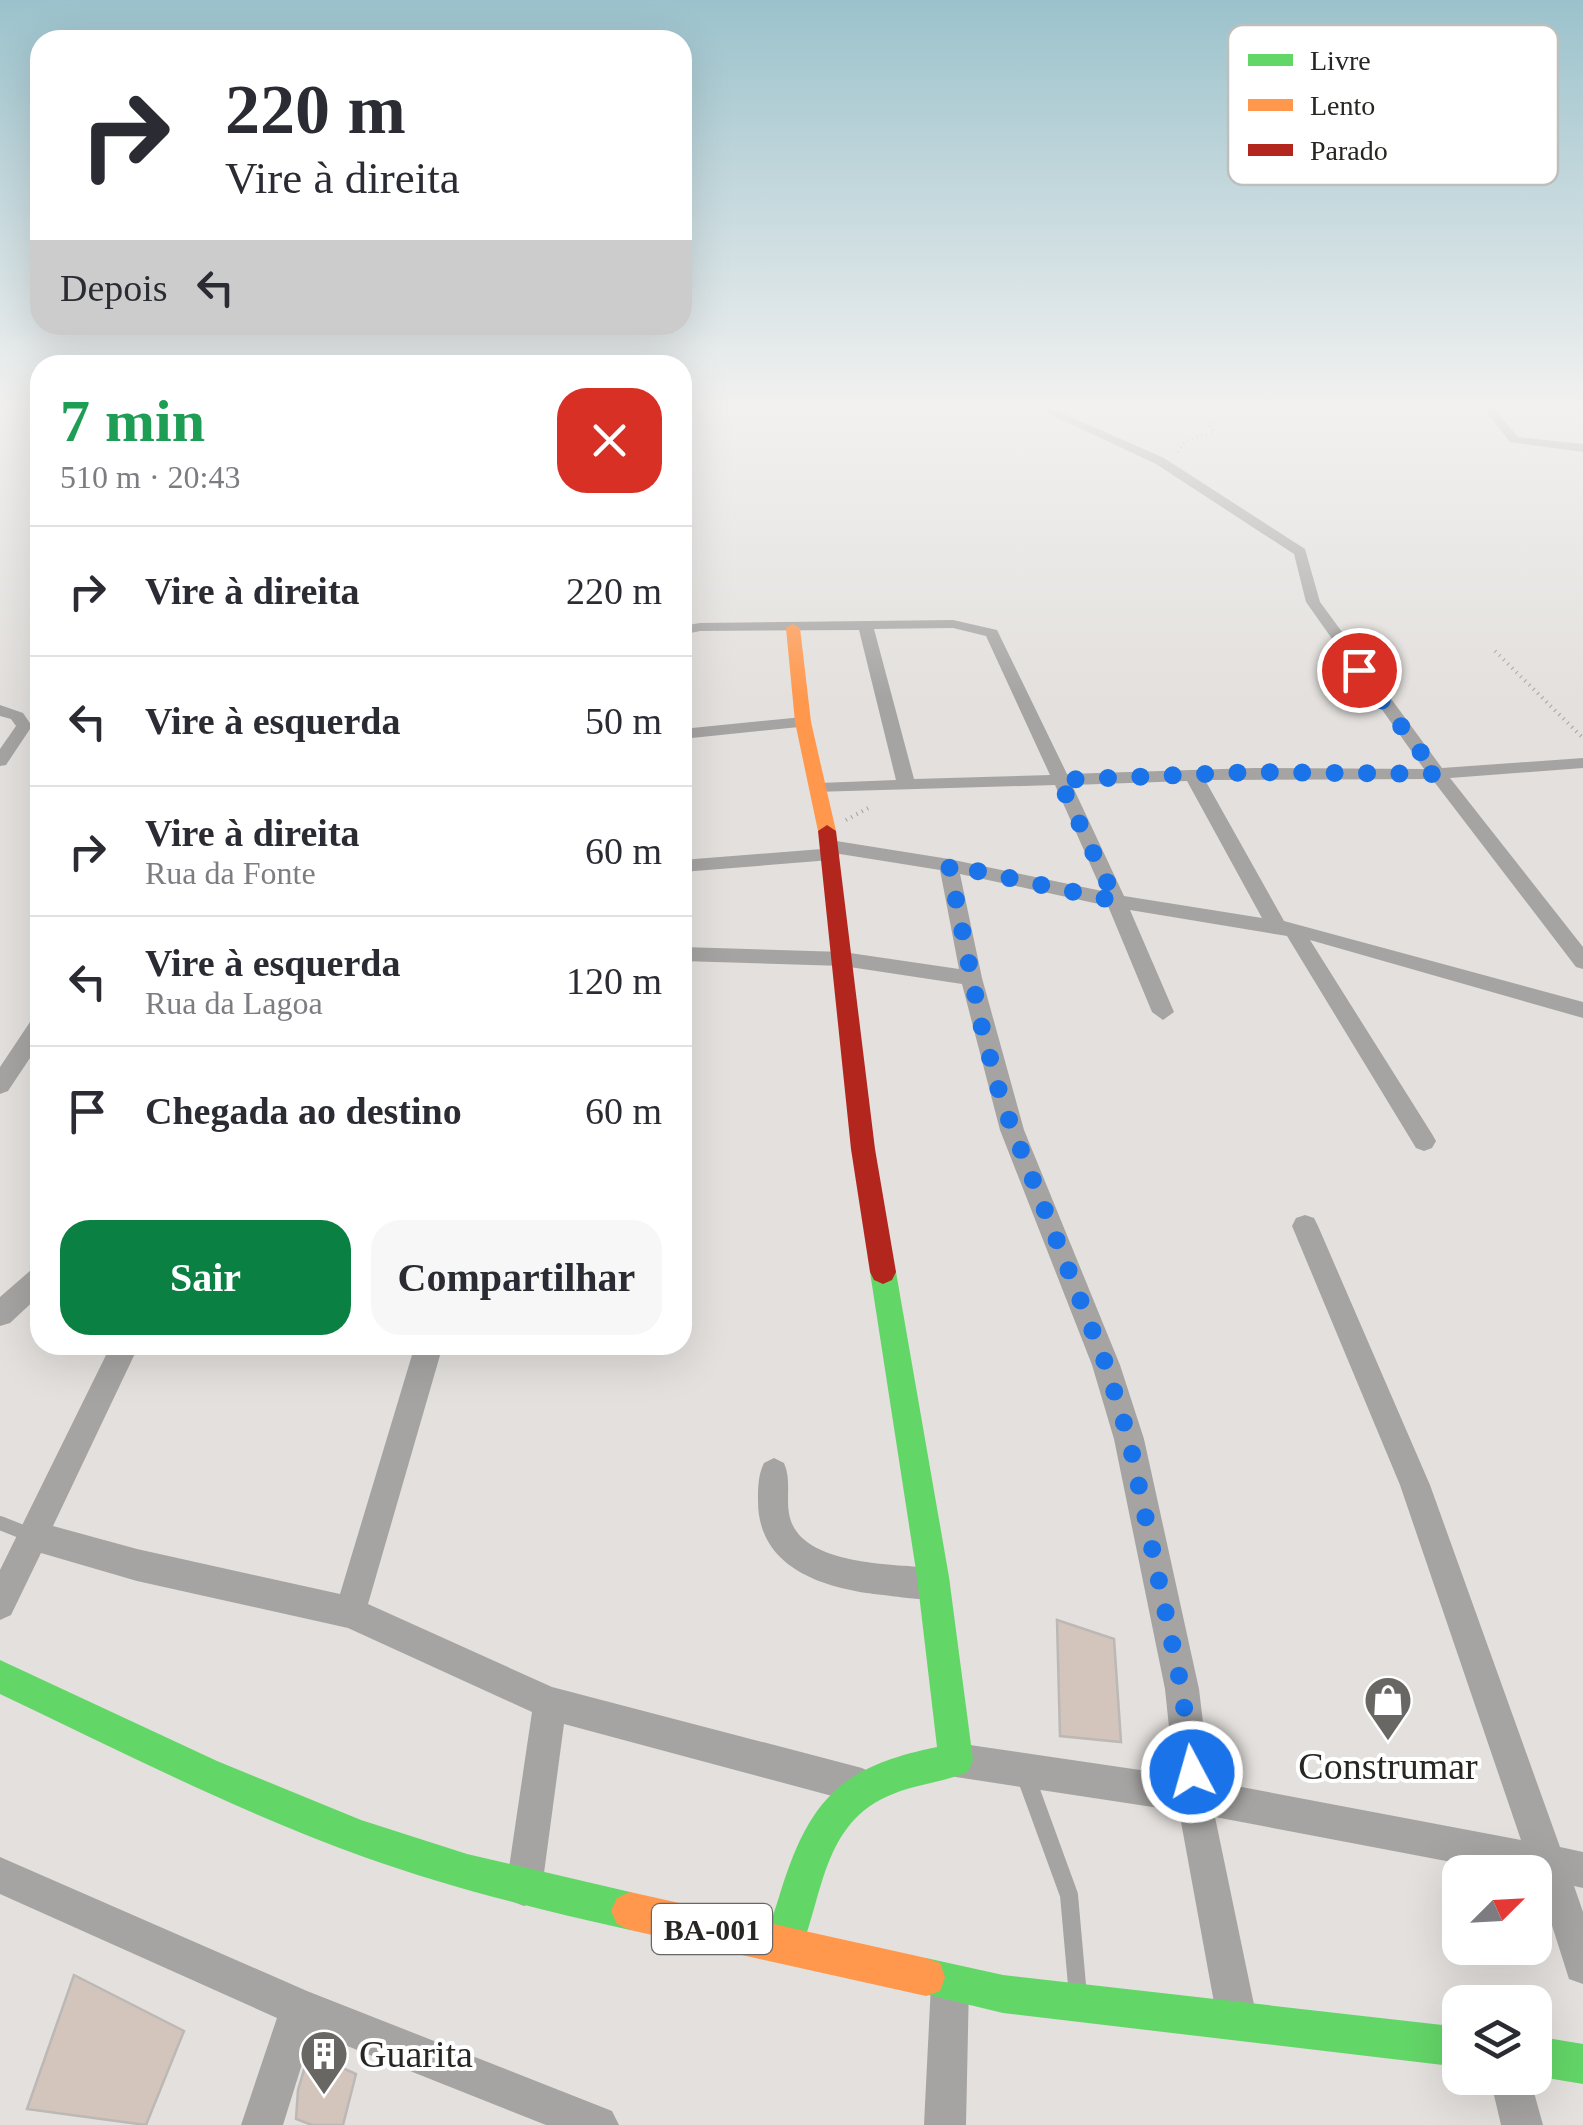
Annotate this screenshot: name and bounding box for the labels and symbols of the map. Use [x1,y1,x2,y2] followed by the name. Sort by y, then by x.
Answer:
[1228,25,1558,185] legend
[1310,45,1371,76] text: Livre
[1310,90,1375,121] text: Lento
[1310,135,1388,166] text: Parado
[1317,628,1402,713] pin
[1362,1674,1414,1742] shop icon: Construmar
[1140,1720,1244,1824] position arrow
[1298,1745,1478,1787] place label: Construmar
[1442,1855,1552,1965] north arrow
[652,1904,772,1954] road number: BA-001
[298,2028,350,2096] building icon: Guarita
[359,2033,473,2075] place label: Guarita

